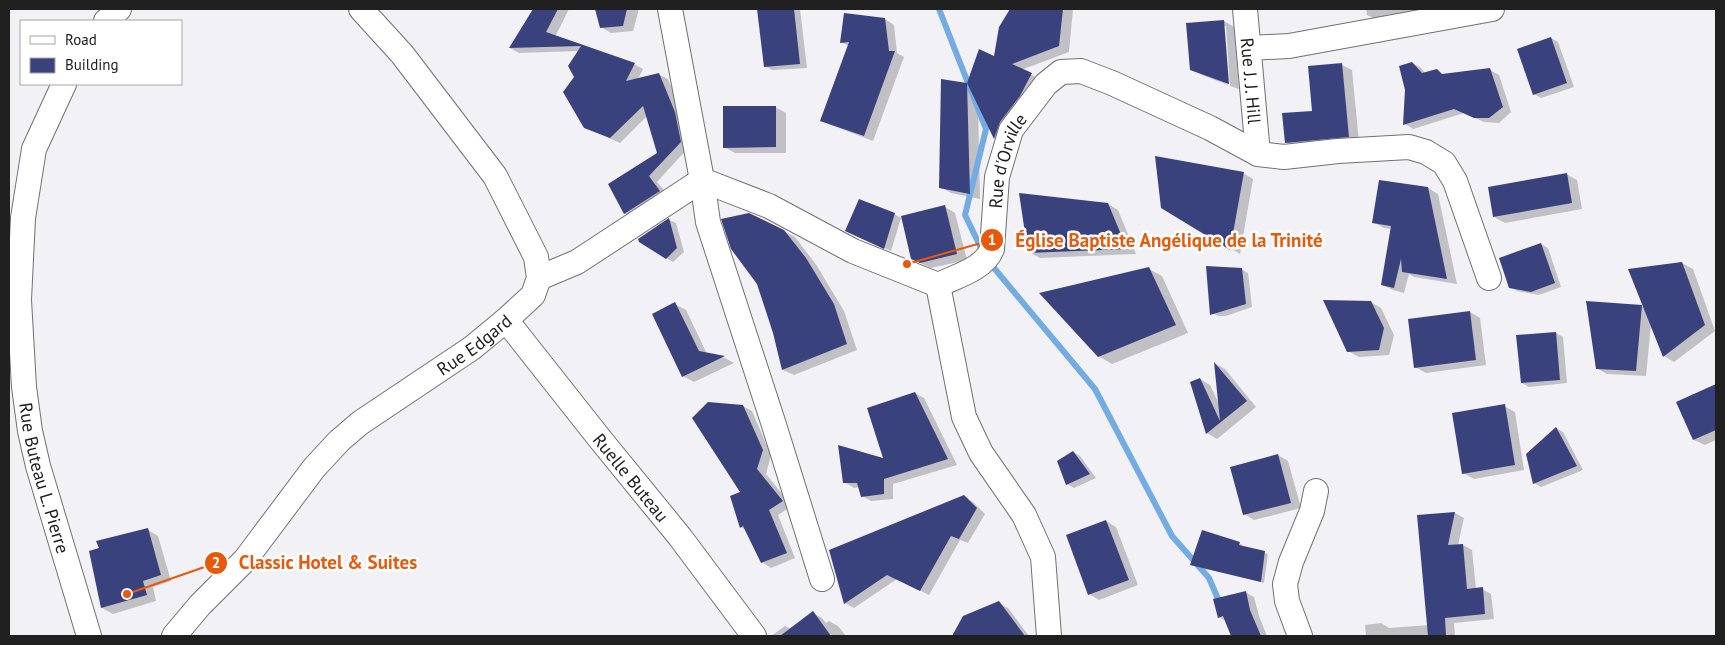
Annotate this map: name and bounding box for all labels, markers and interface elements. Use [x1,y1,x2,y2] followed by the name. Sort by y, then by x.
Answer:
[20,20,182,85] legend
[65,30,97,49] text: Road
[1236,37,1267,126] street label: Rue J. J. Hill
[65,55,119,74] text: Building
[983,108,1031,209] street label: Rue d'Orville
[979,223,1333,257] callout: Église Baptiste Angélique de la Trinité
[1015,228,1323,252] text: Église Baptiste Angélique de la Trinité
[988,230,996,249] text: 1
[432,309,516,380] street label: Rue Edgard
[15,401,75,556] street label: Rue Buteau L. Pierre
[588,428,674,526] street label: Ruelle Buteau
[203,546,427,580] callout: Classic Hotel & Suites
[239,550,417,574] text: Classic Hotel & Suites
[212,553,220,572] text: 2

